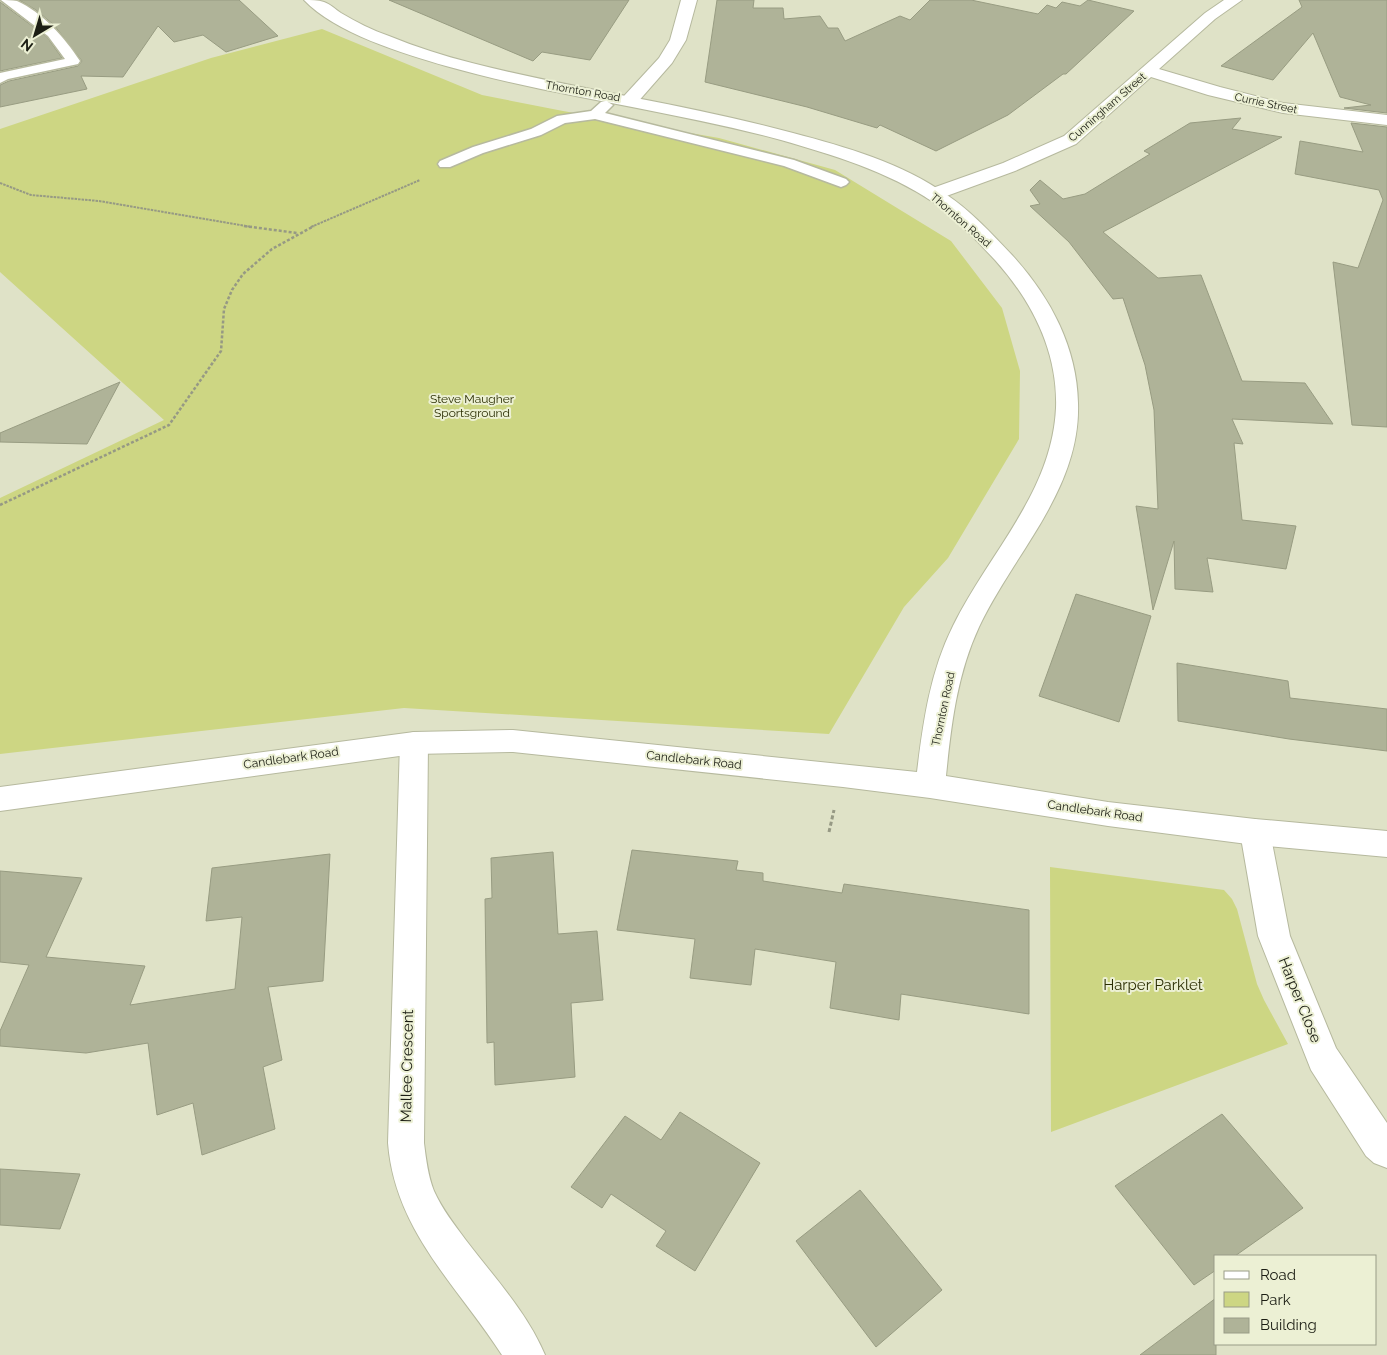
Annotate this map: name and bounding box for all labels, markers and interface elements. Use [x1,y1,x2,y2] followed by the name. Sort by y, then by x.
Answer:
[10,10,60,60] north arrow
[18,36,36,55] text: N
[1066,70,1149,145] street label: Cunningham Street
[545,79,621,104] street label: Thornton Road
[1233,90,1299,117] street label: Currie Street
[928,191,994,250] street label: Thornton Road
[430,392,515,420] park label: Steve Maugher Sportsground
[929,671,958,747] street label: Thornton Road
[243,744,339,772] street label: Candlebark Road
[646,748,742,772] street label: Candlebark Road
[1047,797,1143,825] street label: Candlebark Road
[1275,955,1325,1046] street label: Harper Close
[1103,976,1203,994] park label: Harper Parklet
[397,1009,417,1123] street label: Mallee Crescent
[1214,1255,1377,1345] legend
[1260,1266,1296,1284] text: Road
[1260,1291,1291,1309] text: Park
[1260,1316,1317,1334] text: Building

